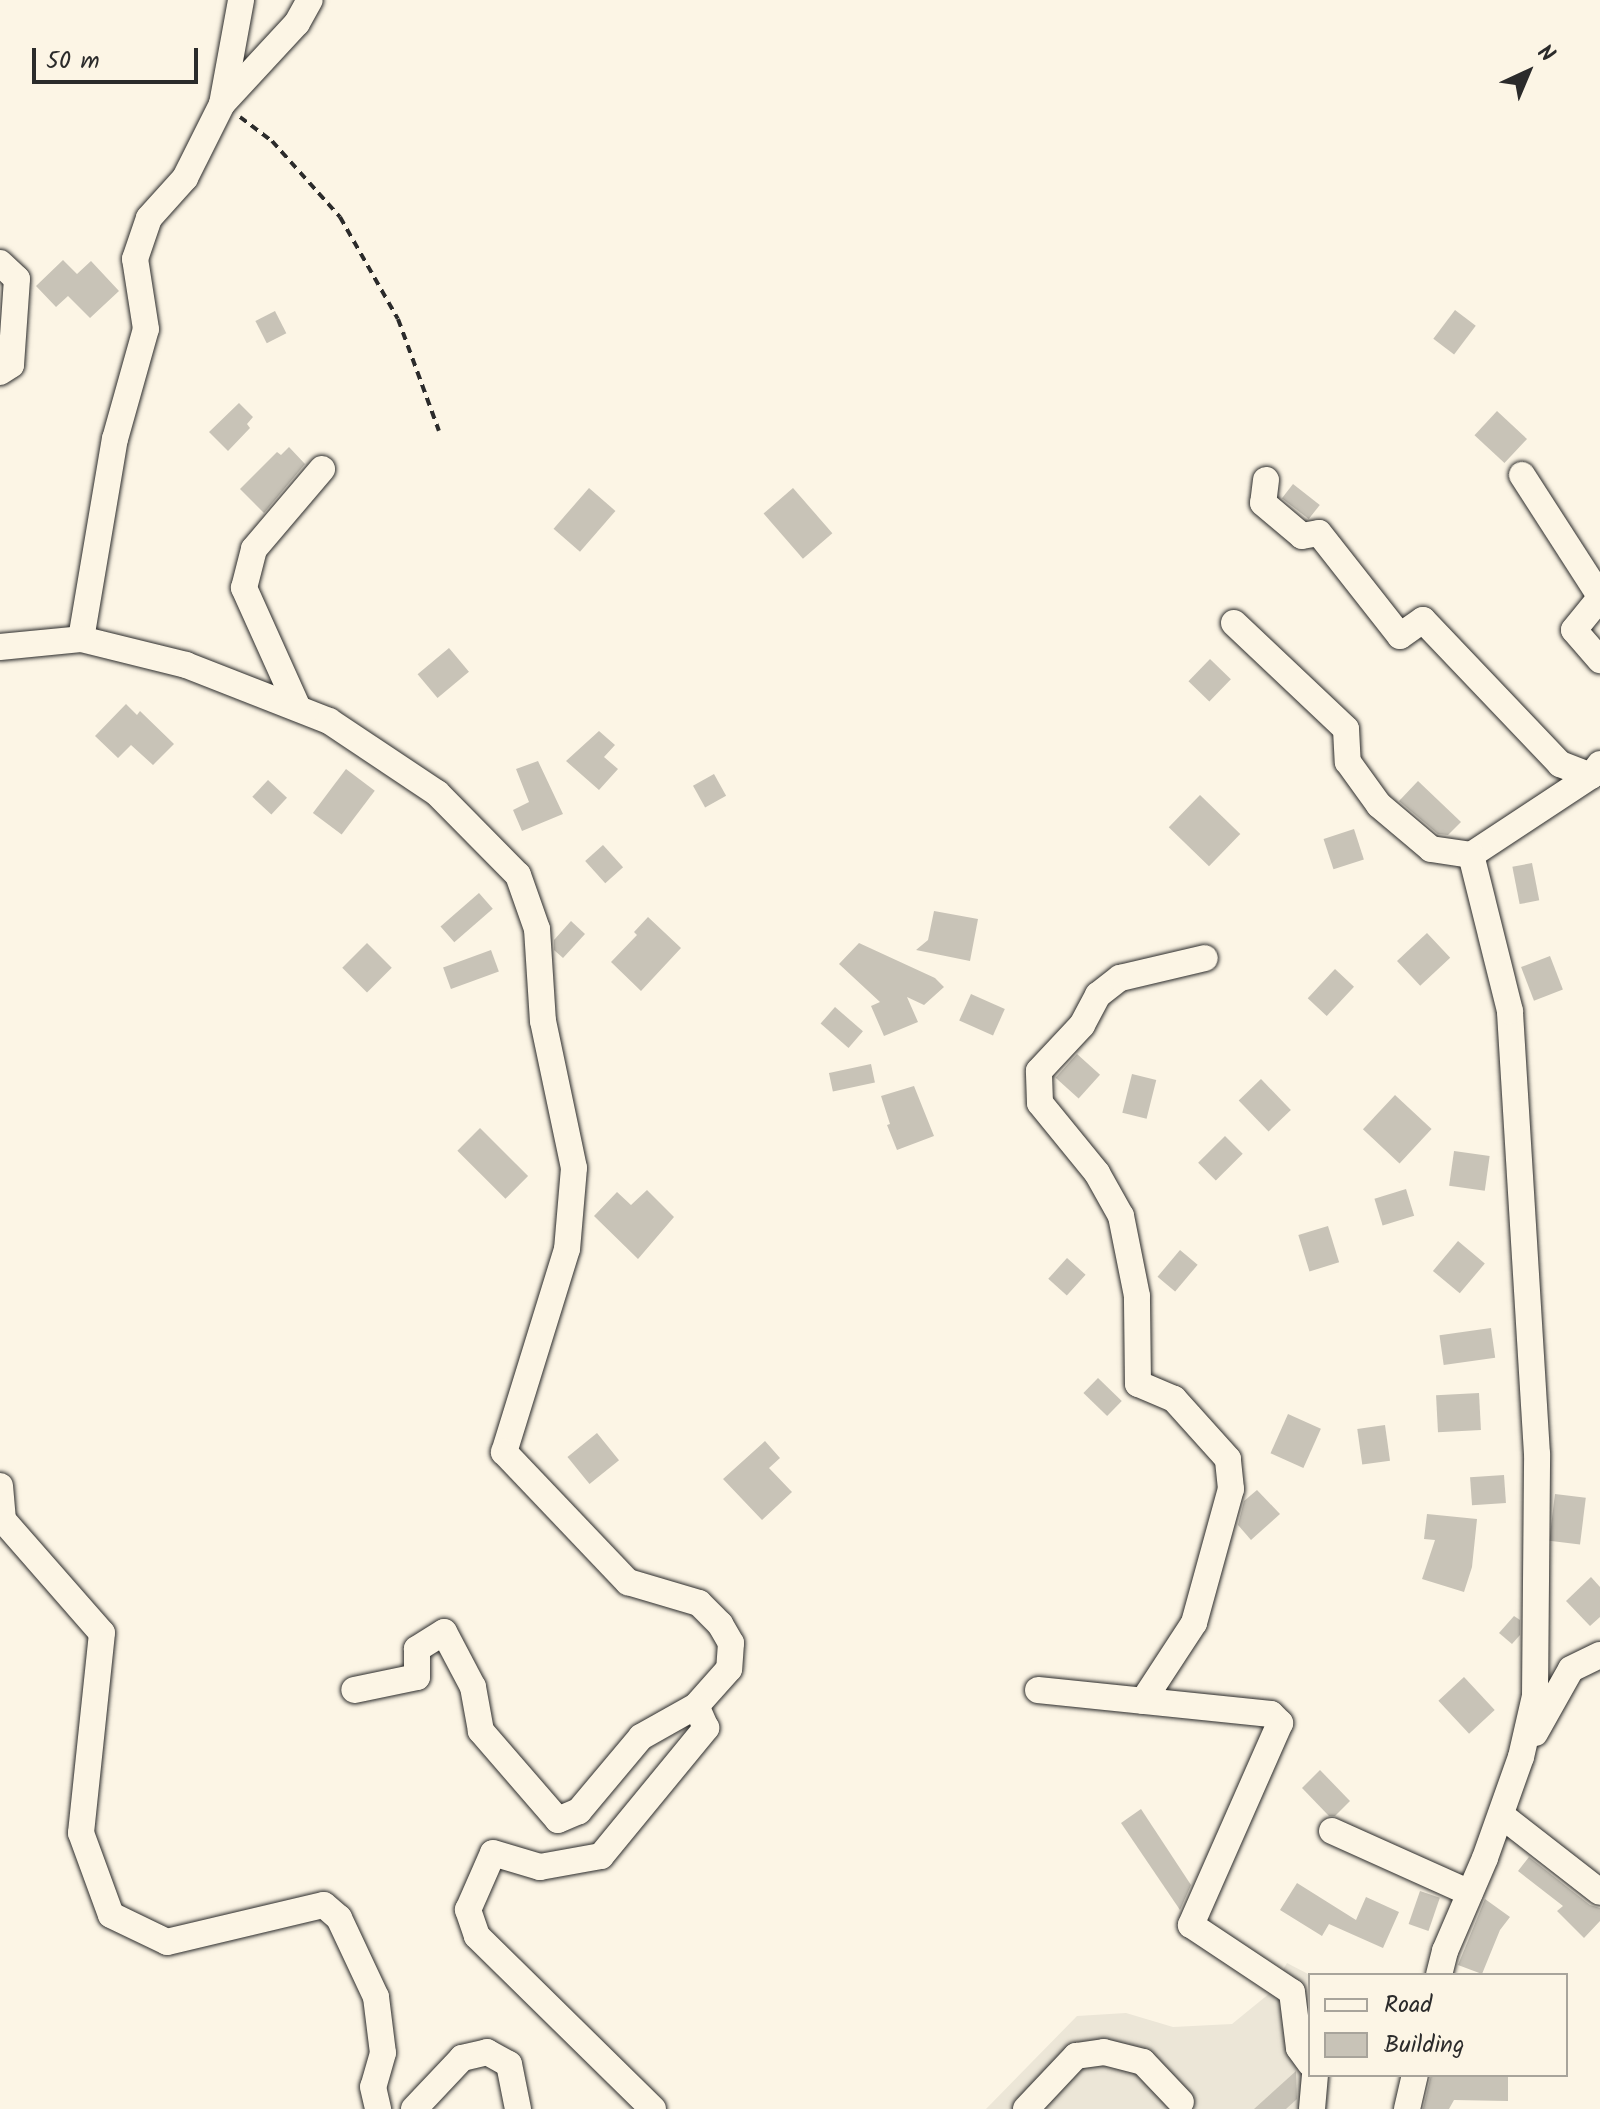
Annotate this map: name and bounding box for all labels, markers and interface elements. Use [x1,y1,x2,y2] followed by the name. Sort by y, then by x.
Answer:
[36,32,202,82] scale bar
[1488,32,1568,112] north arrow
[1528,37,1562,72] text: N
[46,42,100,81] text: 50 m
[1308,1973,1568,2077] legend
[1384,1986,1432,2025] text: Road
[1384,2026,1464,2065] text: Building

